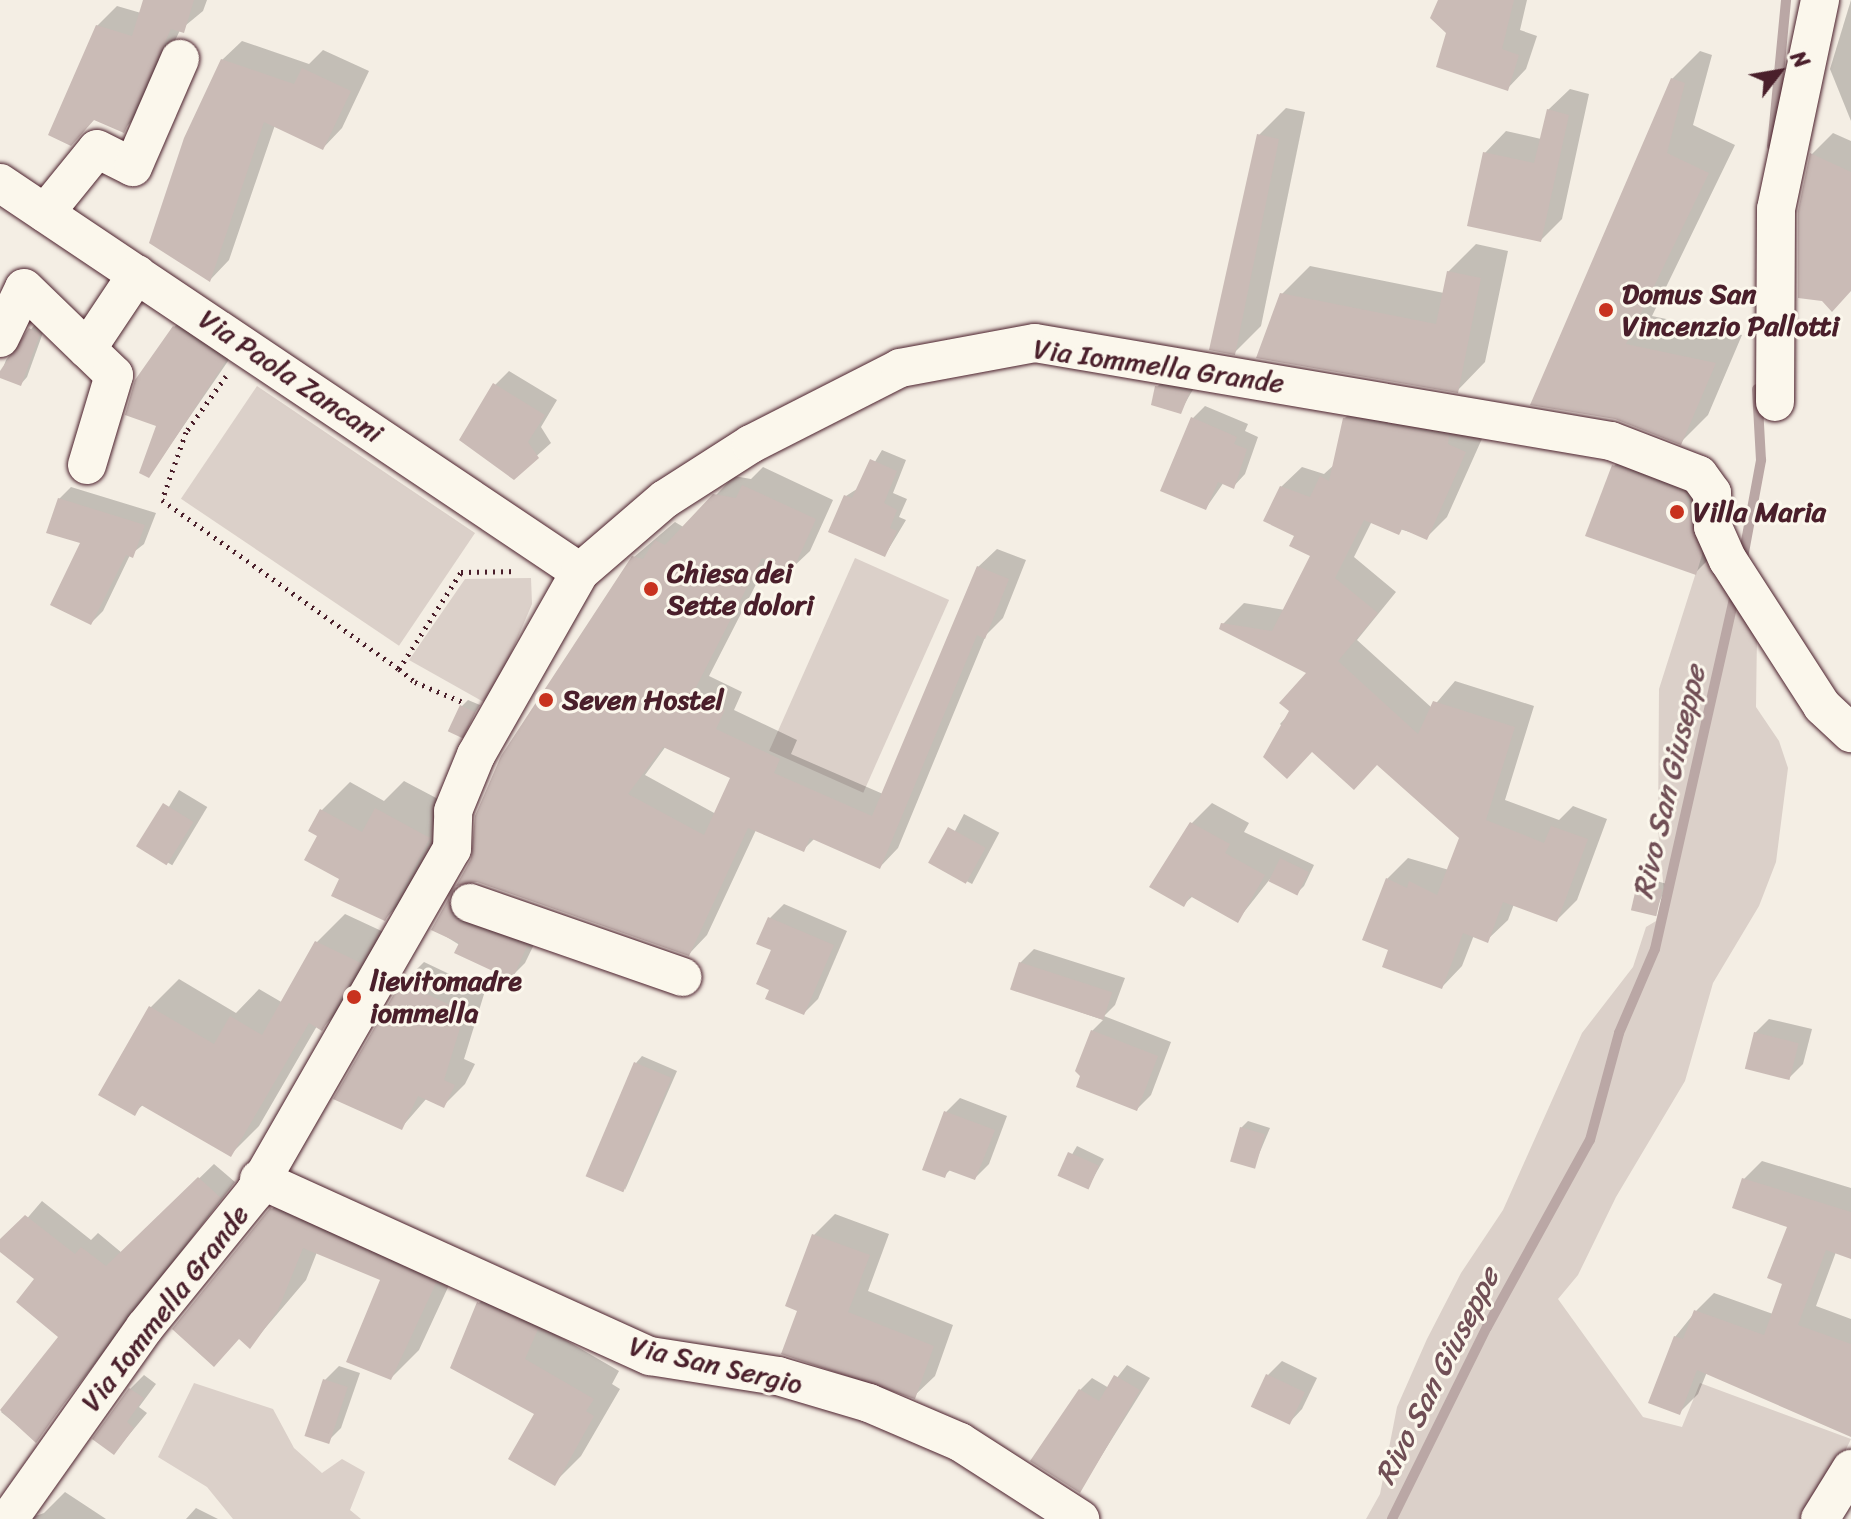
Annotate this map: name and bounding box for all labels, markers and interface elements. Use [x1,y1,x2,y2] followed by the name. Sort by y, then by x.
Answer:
[1739,32,1819,112] north arrow
[1779,43,1821,76] text: N
[1622,277,1840,343] place label: Domus San Vincenzio Pallotti
[1597,301,1615,319] marker: Domus San Vincenzio Pallotti
[192,302,390,450] street label: Via Paola Zancani
[1031,332,1287,400] street label: Via Iommella Grande
[1693,495,1825,529] place label: Villa Maria
[1668,503,1686,521] marker: Villa Maria
[667,556,814,622] place label: Chiesa dei Sette dolori
[642,580,660,598] marker: Chiesa dei Sette dolori
[1624,661,1714,903] water label: Rivo San Giuseppe
[562,683,725,717] place label: Seven Hostel
[537,691,555,709] marker: Seven Hostel
[370,964,522,1030] place label: lievitomadre iommella
[345,988,363,1006] marker: lievitomadre iommella
[74,1198,256,1418] street label: Via Iommella Grande
[1367,1261,1507,1491] water label: Rivo San Giuseppe
[625,1329,807,1401] street label: Via San Sergio

